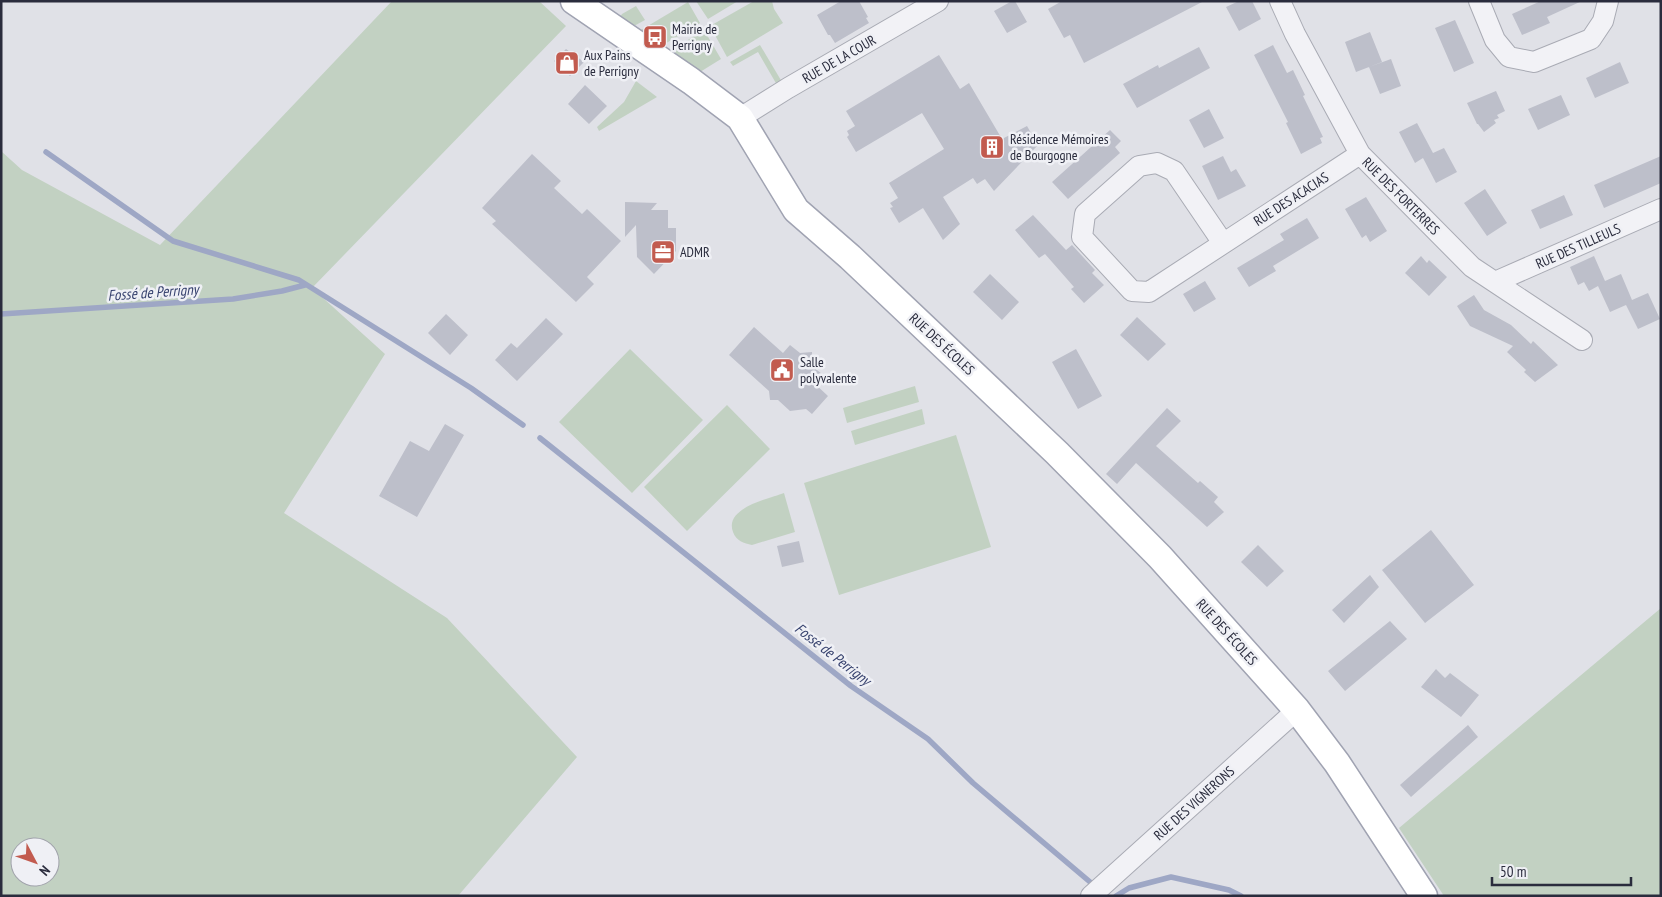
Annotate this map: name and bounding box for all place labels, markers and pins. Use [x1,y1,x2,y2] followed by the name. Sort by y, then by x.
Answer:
[672,20,717,54] place label: Mairie de Perrigny
[642,24,668,50] bus stop icon: Mairie de Perrigny
[584,46,639,80] place label: Aux Pains de Perrigny
[554,50,580,76] shop icon: Aux Pains de Perrigny
[1010,130,1109,164] place label: Résidence Mémoires de Bourgogne
[979,134,1005,160] building icon: Résidence Mémoires de Bourgogne
[650,239,676,265] office icon: ADMR
[680,243,710,261] place label: ADMR
[800,353,857,387] place label: Salle polyvalente
[769,357,795,383] public building icon: Salle polyvalente

